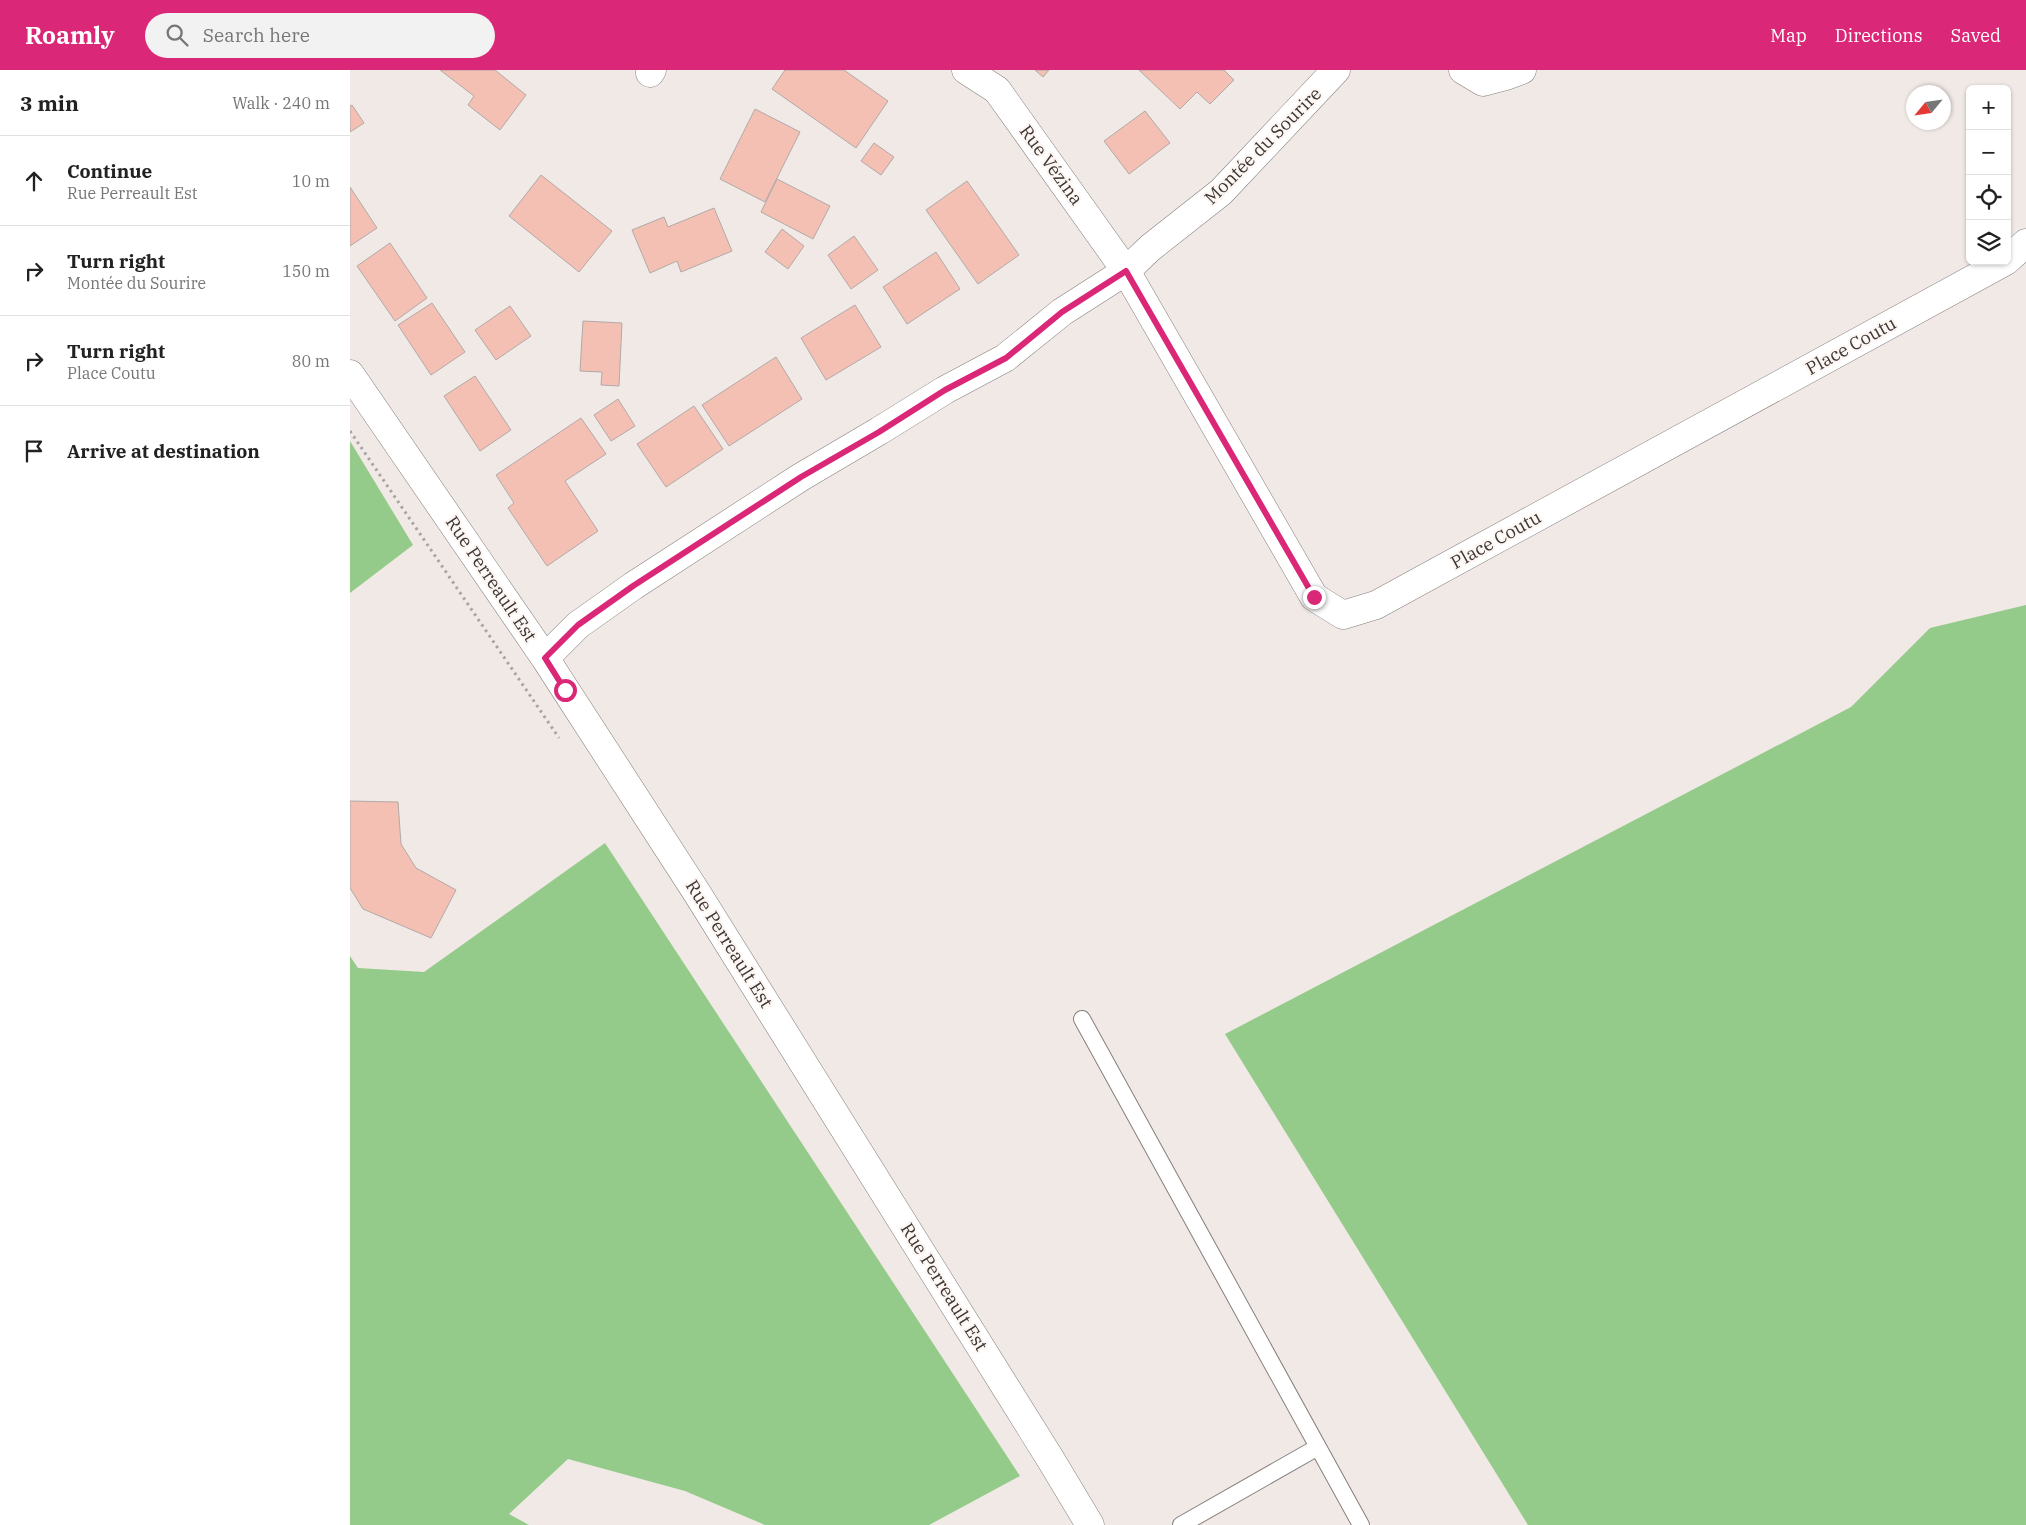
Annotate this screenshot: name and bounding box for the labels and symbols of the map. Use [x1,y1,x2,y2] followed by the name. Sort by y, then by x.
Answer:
[1199,82,1326,209] street label: Montée du Sourire
[1906,85,1951,130] north arrow
[1015,120,1088,209] street label: Rue Vézina
[1802,311,1900,380] street label: Place Coutu
[1447,505,1545,574] street label: Place Coutu
[441,511,542,646] street label: Rue Perreault Est
[1303,586,1326,609] route end
[554,679,577,702] route start
[681,875,778,1012] street label: Rue Perreault Est
[896,1218,993,1355] street label: Rue Perreault Est

